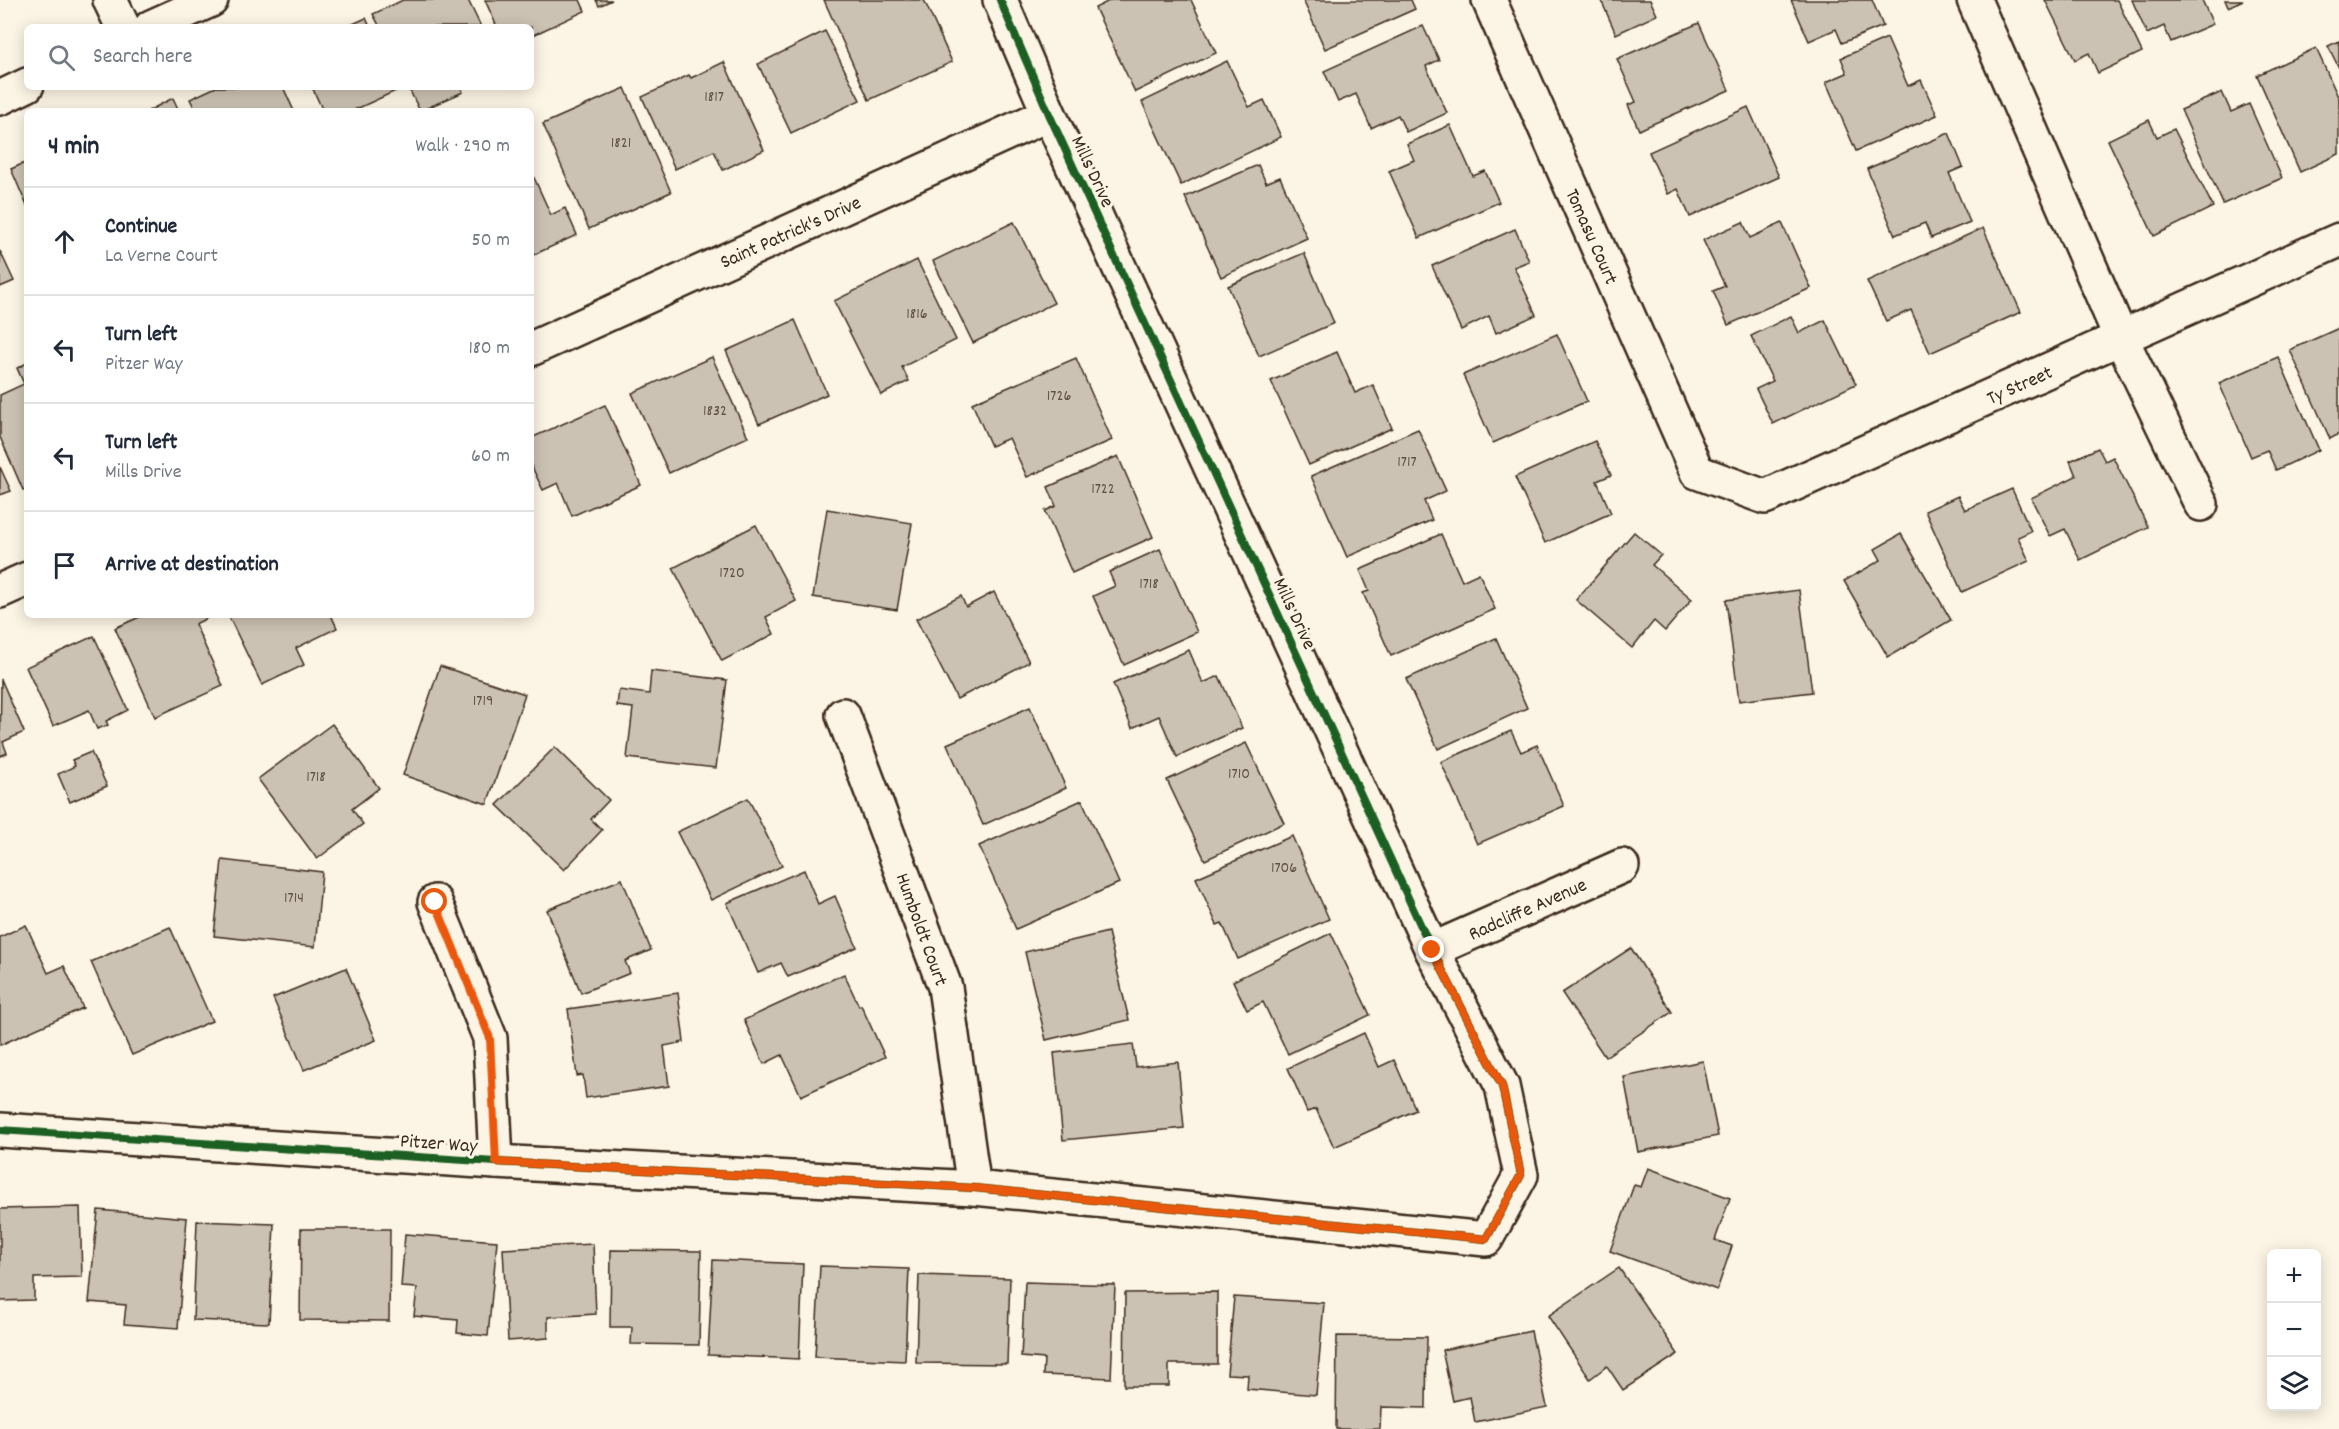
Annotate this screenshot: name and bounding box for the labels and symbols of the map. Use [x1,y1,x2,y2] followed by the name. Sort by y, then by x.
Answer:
[704,86,724,109] house number: 1817
[611,132,631,155] house number: 1821
[1062,132,1120,213] street label: Mills Drive
[1557,185,1624,290] street label: Tomasu Court
[716,190,866,277] street label: Saint Patrick's Drive
[906,303,928,326] house number: 1816
[1983,360,2058,414] street label: Ty Street
[1047,385,1071,408] house number: 1726
[703,400,727,423] house number: 1832
[1397,451,1417,474] house number: 1717
[1091,478,1115,501] house number: 1722
[719,562,745,585] house number: 1720
[1139,573,1159,596] house number: 1718
[1264,574,1322,655] street label: Mills Drive
[473,690,493,713] house number: 1719
[1228,763,1250,786] house number: 1710
[306,766,326,789] house number: 1718
[1271,857,1297,880] house number: 1706
[887,870,954,990] street label: Humboldt Court
[1465,872,1592,949] street label: Radcliffe Avenue
[284,887,304,910] house number: 1714
[421,888,447,914] route start
[1418,936,1444,962] route end
[399,1128,479,1162] street label: Pitzer Way

